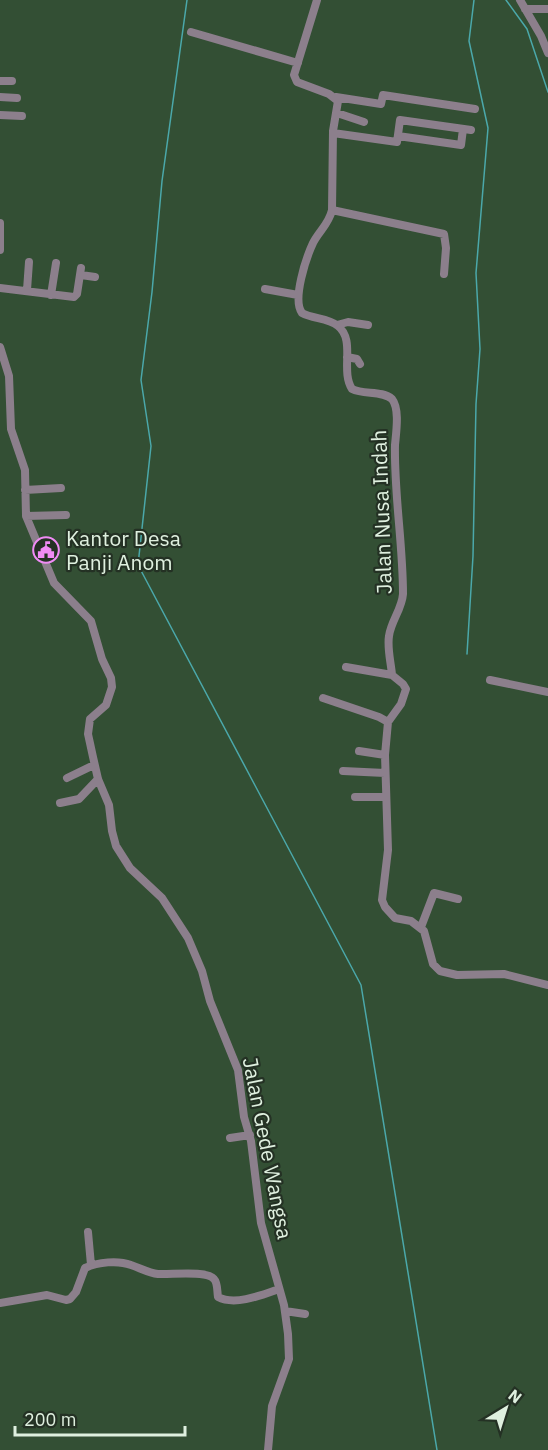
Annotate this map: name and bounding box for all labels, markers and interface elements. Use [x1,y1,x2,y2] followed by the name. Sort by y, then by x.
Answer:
[364,429,398,595] street label: Jalan Nusa Indah
[66,524,181,576] place label: Kantor Desa Panji Anom
[31,535,61,565] public building icon: Kantor Desa Panji Anom
[237,1055,299,1241] street label: Jalan Gede Wangsa
[476,1378,536,1438] north arrow
[505,1385,526,1408] text: N
[15,1399,184,1437] scale bar
[24,1408,76,1431] text: 200 m

